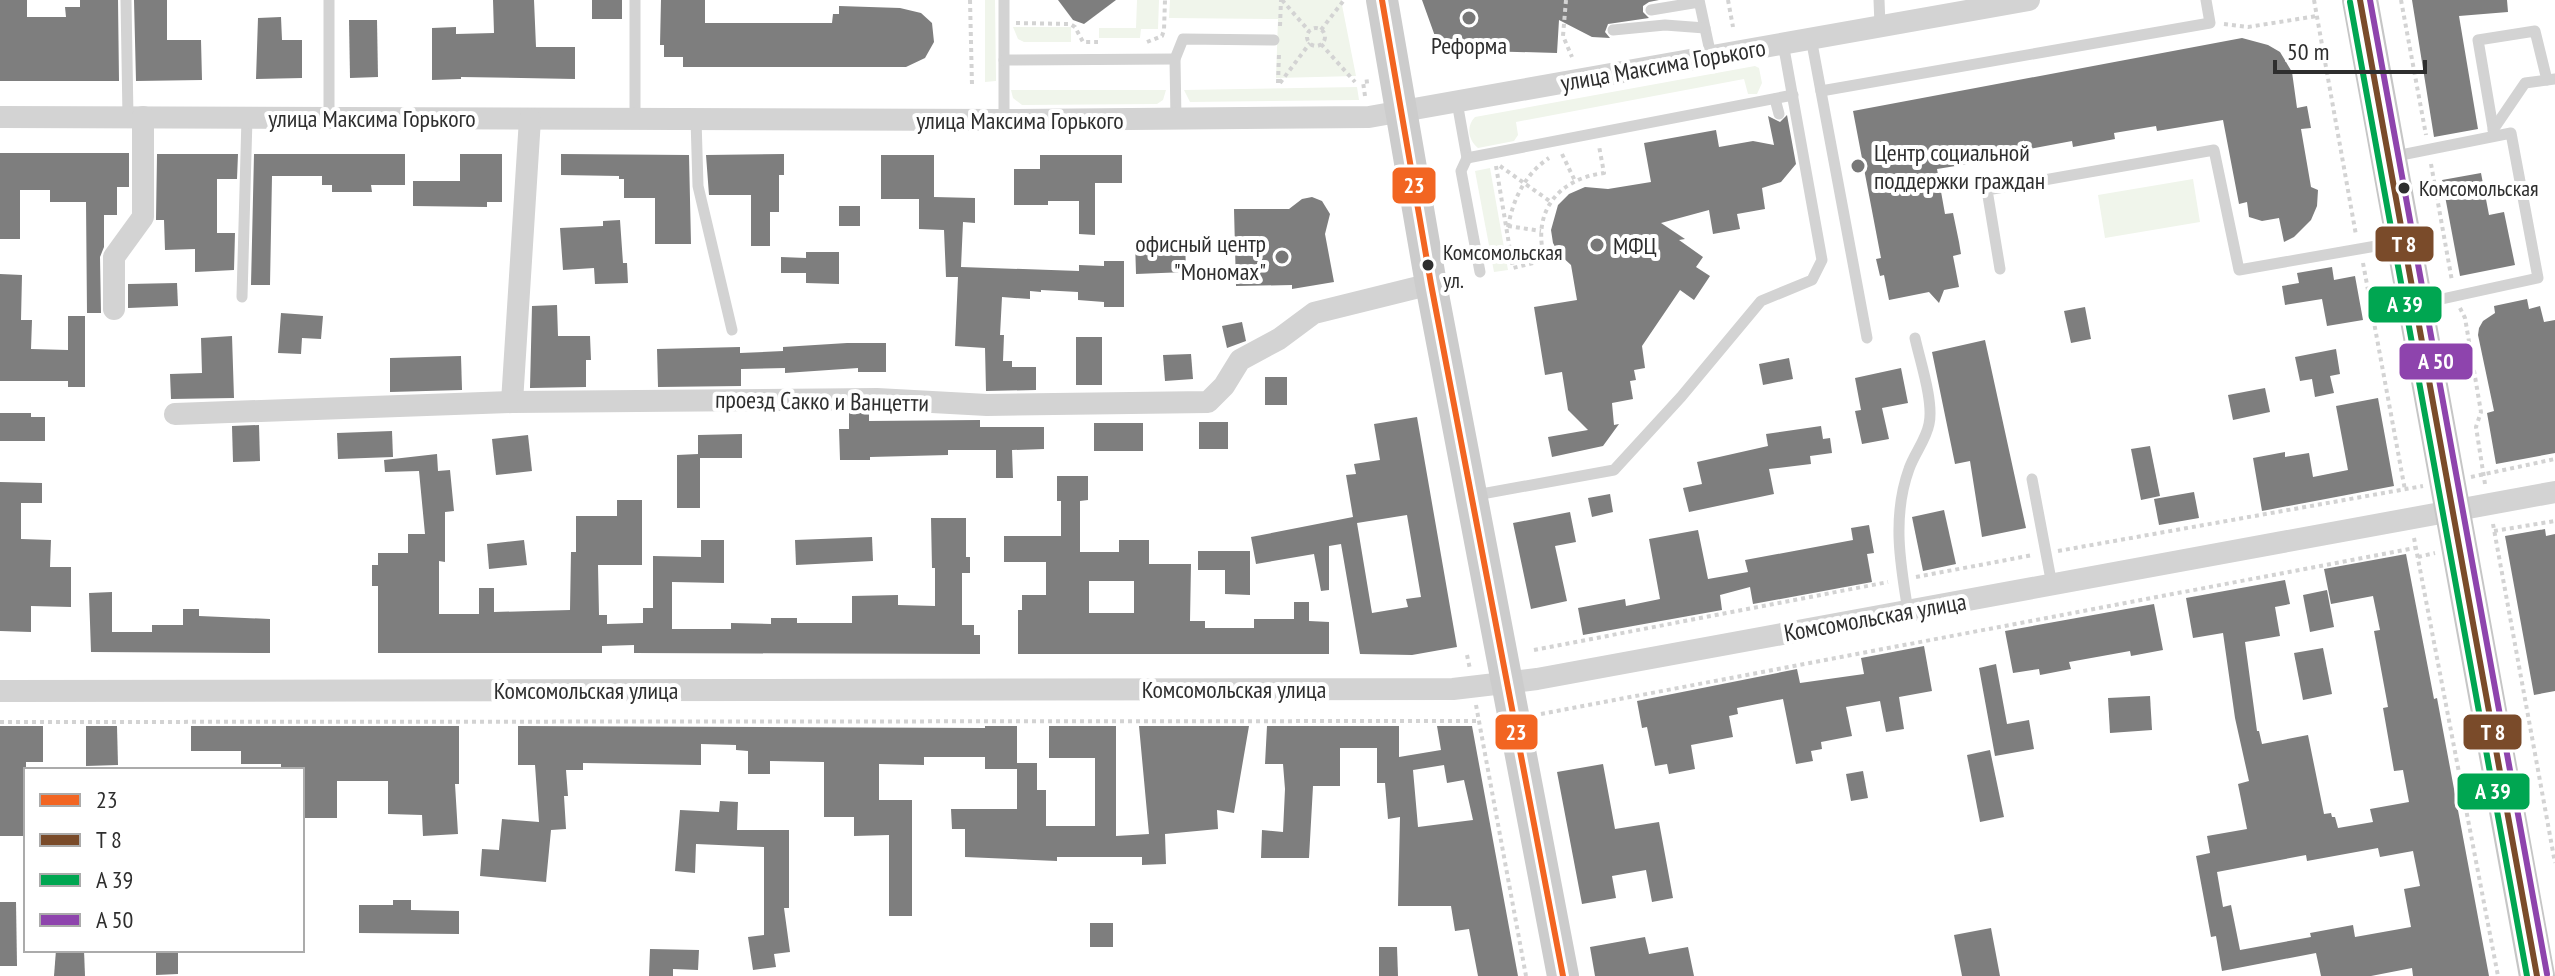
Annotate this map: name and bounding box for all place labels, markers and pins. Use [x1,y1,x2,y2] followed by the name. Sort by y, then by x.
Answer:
[1460,9,1478,27] marker: Реформа
[1431,30,1507,61] place label: Реформа
[1874,137,2045,196] place label: Центр социальной поддержки граждан
[1849,157,1867,175] marker: Центр социальной поддержки граждан
[2419,174,2538,202] place label: Комсомольская
[2396,180,2412,196] marker: Комсомольская
[1135,228,1266,287] place label: офисный центр "Мономах"
[1613,230,1657,261] place label: МФЦ
[1588,236,1606,254] marker: МФЦ
[1443,238,1562,294] place label: Комсомольская ул.
[1273,248,1291,266] marker: офисный центр "Мономах"
[1420,257,1436,273] marker: Комсомольская ул.

